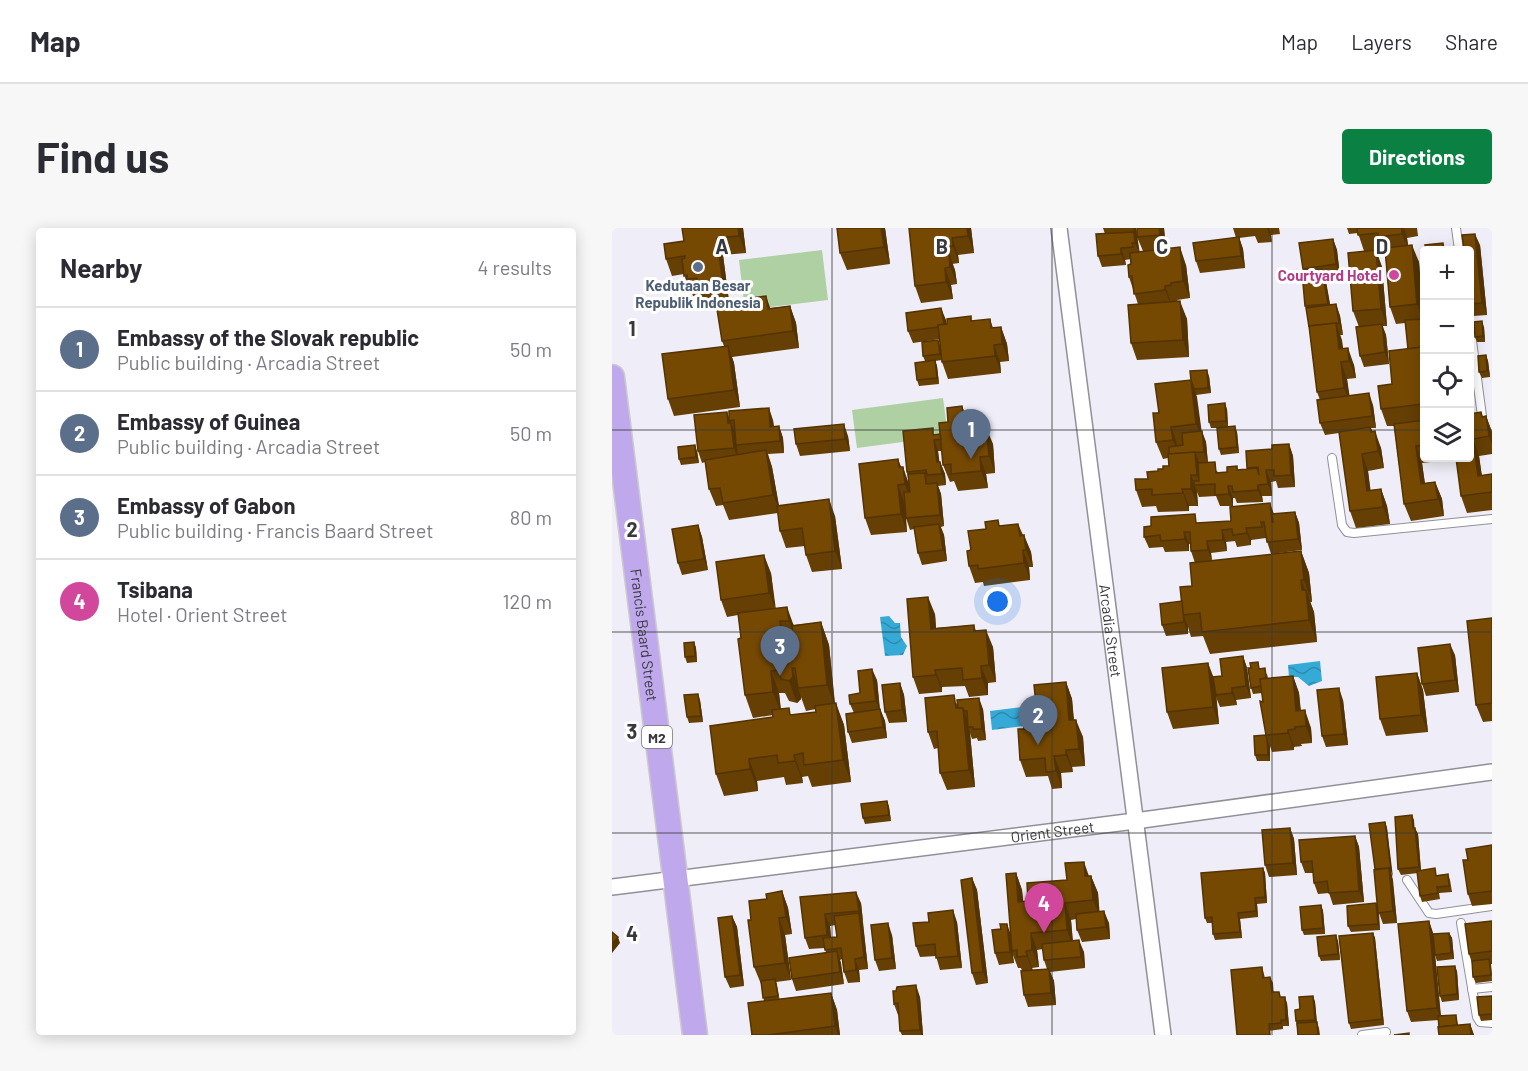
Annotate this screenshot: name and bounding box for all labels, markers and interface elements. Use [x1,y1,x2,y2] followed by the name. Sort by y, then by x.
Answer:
[30,24,81,58] text: Map
[1281,29,1318,54] text: Map
[1351,29,1412,54] text: Layers
[1445,29,1498,54] text: Share
[1342,129,1492,184] button: Directions
[36,131,169,181] text: Find us
[715,234,729,258] text: A
[936,234,948,258] text: B
[1156,234,1168,258] text: C
[1376,234,1388,258] text: D
[1420,246,1474,462] map controls
[1420,246,1474,300] button: +
[60,252,142,283] text: Nearby
[477,255,552,279] text: 4 results
[691,260,705,274] marker: Kedutaan Besar Republik Indonesia
[1278,266,1382,284] place label: Courtyard Hotel
[1387,268,1401,282] marker: Courtyard Hotel
[635,276,761,311] place label: Kedutaan Besar Republik Indonesia
[1420,300,1474,354] button: −
[628,316,636,340] text: 1
[117,324,419,350] text: Embassy of the Slovak republic
[76,337,83,361] text: 1
[510,337,552,361] text: 50 m
[117,350,380,374] text: Public building · Arcadia Street
[1420,354,1474,408] button: locate
[117,408,300,434] text: Embassy of Guinea
[1420,408,1474,462] button: layers
[952,410,990,459] pin: 1
[74,421,85,445] text: 2
[510,421,552,445] text: 50 m
[117,434,380,458] text: Public building · Arcadia Street
[117,492,295,518] text: Embassy of Gabon
[74,505,85,529] text: 3
[510,505,552,529] text: 80 m
[626,517,638,541] text: 2
[117,518,434,542] text: Public building · Francis Baard Street
[627,568,662,702] street label: Francis Baard Street
[117,576,193,602] text: Tsibana
[1096,583,1126,678] street label: Arcadia Street
[983,587,1012,616] your location
[73,589,86,613] text: 4
[502,589,552,613] text: 120 m
[117,602,287,626] text: Hotel · Orient Street
[760,626,800,676] pin: 3
[1018,696,1058,745] pin: 2
[627,719,637,743] text: 3
[642,726,672,748] road number: M2
[1010,817,1095,846] street label: Orient Street
[1024,884,1064,933] pin: 4
[626,921,638,945] text: 4

